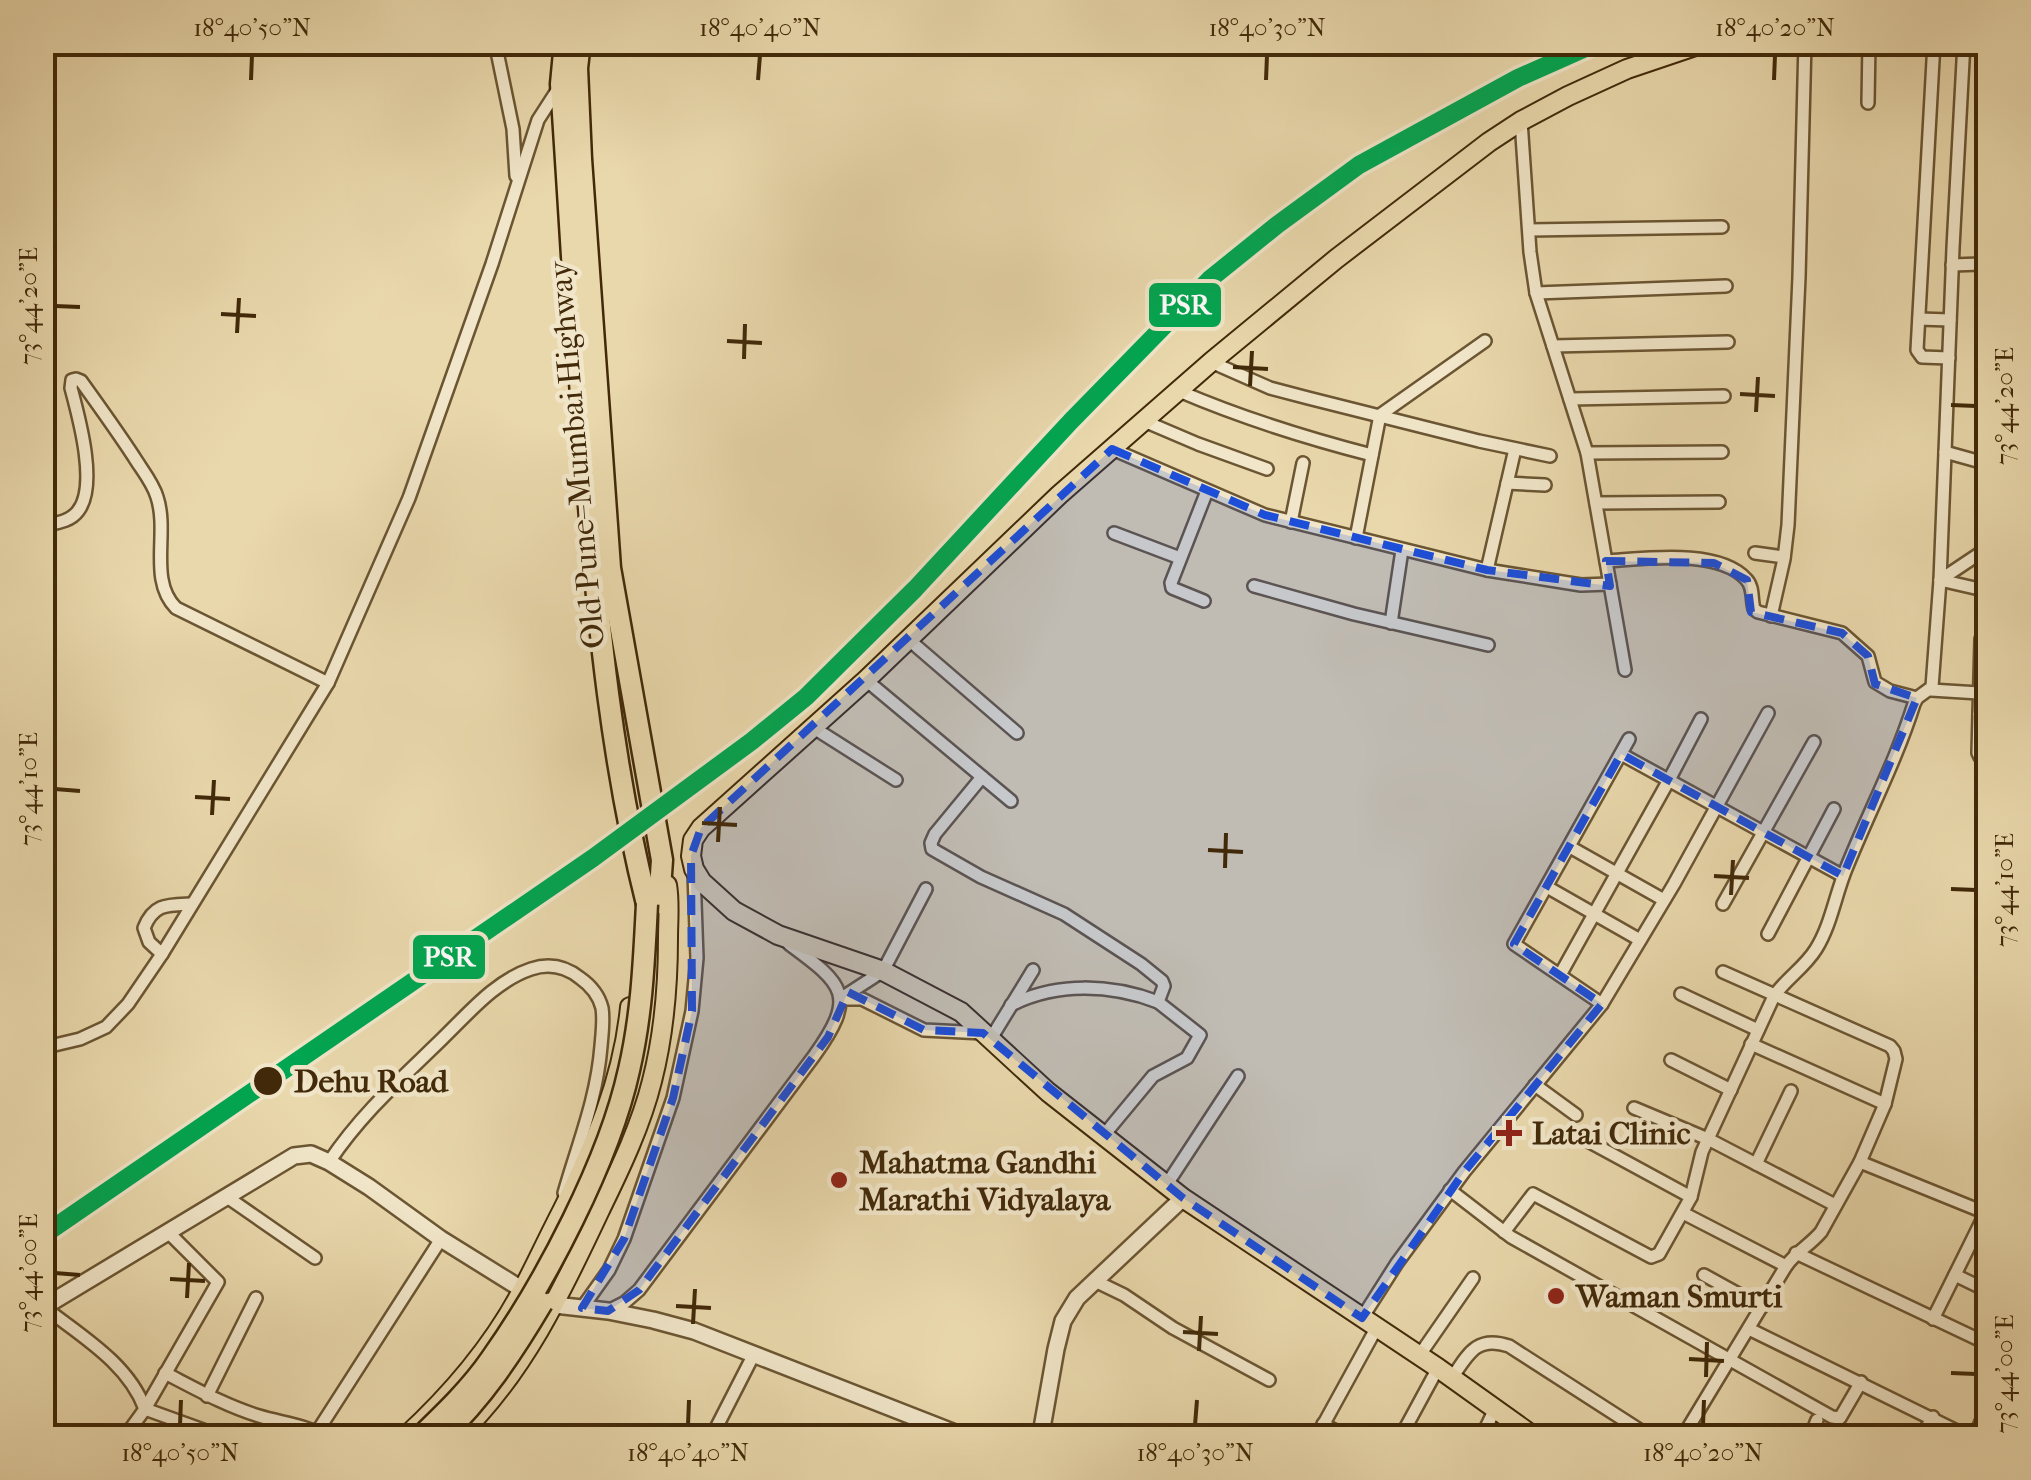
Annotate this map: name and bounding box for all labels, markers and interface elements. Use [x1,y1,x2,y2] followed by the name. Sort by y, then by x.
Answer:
[193,13,311,42] text: 18°40'50"N
[699,13,821,42] text: 18°40'40"N
[1208,13,1326,42] text: 18°40'30"N
[1715,13,1835,42] text: 18°40'20"N
[14,247,43,365] text: 73°44'20"E
[541,259,612,650] street label: Old Pune–Mumbai Highway
[1147,281,1223,329] line badge: PSR
[1159,288,1213,321] text: PSR
[1990,347,2019,465] text: 73°44'20"E
[14,732,43,846] text: 73°44'10"E
[1990,833,2019,947] text: 73°44'10"E
[411,933,487,981] line badge: PSR
[423,940,477,973] text: PSR
[294,1063,449,1100] place label: Dehu Road
[251,1064,285,1098] marker: Dehu Road
[1532,1115,1691,1152] place label: Latai Clinic
[1496,1120,1522,1146] marker: Latai Clinic
[859,1144,1111,1218] place label: Mahatma Gandhi Marathi Vidyalaya
[828,1169,850,1191] marker: Mahatma Gandhi Marathi Vidyalaya
[14,1213,43,1333] text: 73°44'00"E
[1574,1278,1783,1315] place label: Waman Smurti
[1545,1285,1567,1307] marker: Waman Smurti
[1990,1314,2019,1434] text: 73°44'00"E
[121,1438,239,1467] text: 18°40'50"N
[627,1438,749,1467] text: 18°40'40"N
[1136,1438,1254,1467] text: 18°40'30"N
[1643,1438,1763,1467] text: 18°40'20"N

